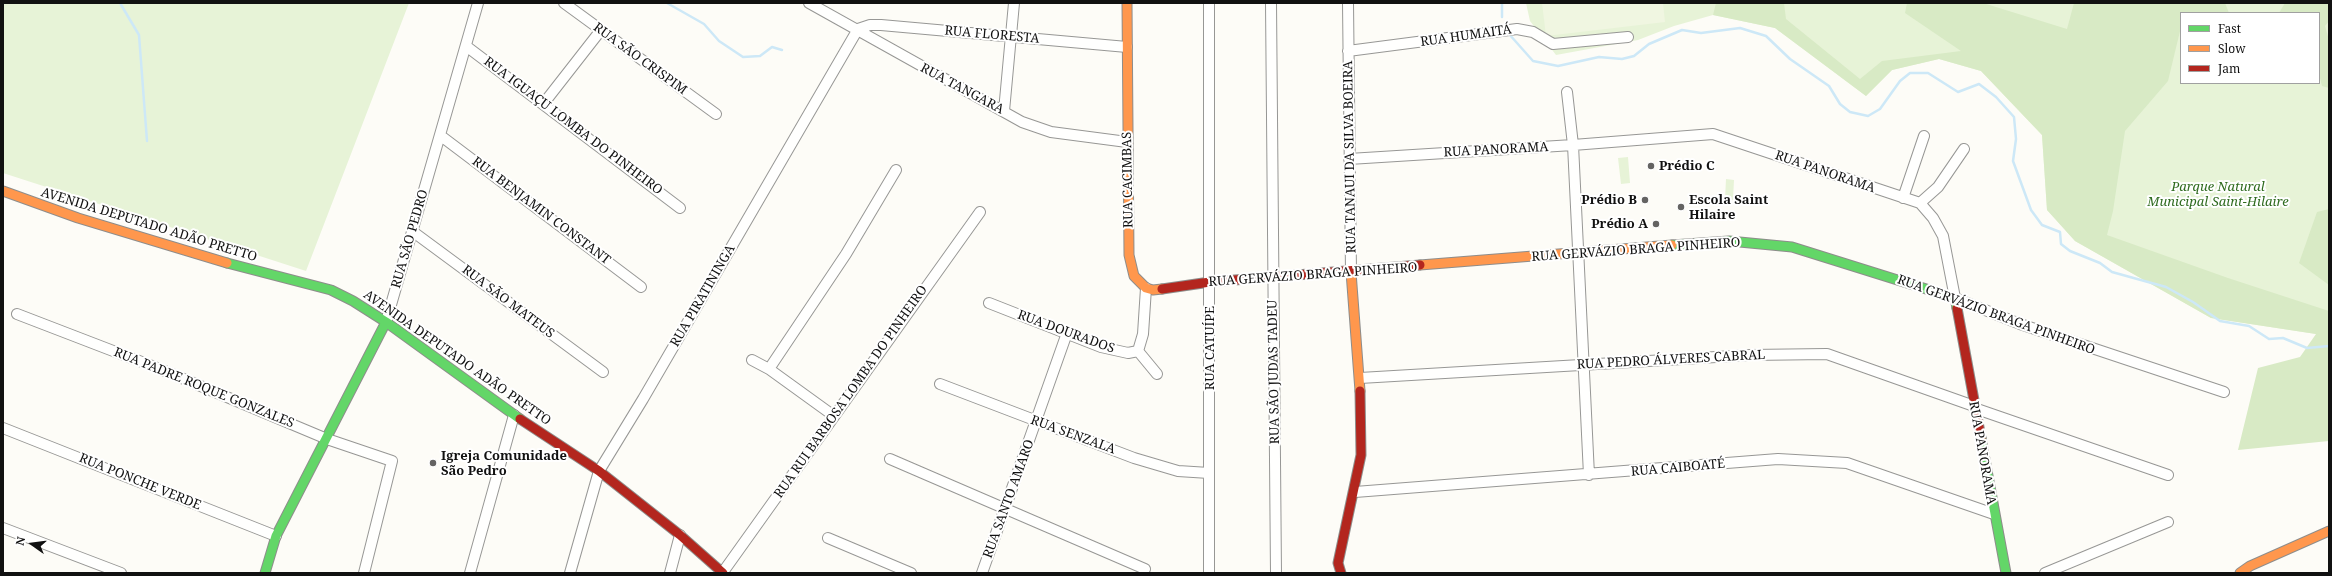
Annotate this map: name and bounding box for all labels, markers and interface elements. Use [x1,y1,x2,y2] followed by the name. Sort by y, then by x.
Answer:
[2180,12,2320,84] legend
[590,20,690,98] street label: RUA SÃO CRISPIM
[2218,20,2241,37] text: Fast
[1419,22,1513,50] street label: RUA HUMAITÁ
[944,23,1040,47] street label: RUA FLORESTA
[2218,40,2246,57] text: Slow
[481,54,665,198] street label: RUA IGUAÇU LOMBA DO PINHEIRO
[918,60,1006,118] street label: RUA TANGARA
[2218,60,2240,77] text: Jam
[1341,61,1359,253] street label: RUA TANAUI DA SILVA BOEIRA
[1119,132,1137,228] street label: RUA CACIMBAS
[1443,139,1549,161] street label: RUA PANORAMA
[1773,148,1877,196] street label: RUA PANORAMA
[469,154,613,268] street label: RUA BENJAMIN CONSTANT
[1659,158,1715,174] place label: Prédio C
[1646,161,1656,171] marker: Prédio C
[2147,179,2289,210] park label: Parque Natural Municipal Saint-Hilaire
[39,185,259,265] street label: AVENIDA DEPUTADO ADÃO PRETTO
[388,188,432,290] street label: RUA SÃO PEDRO
[1581,192,1637,208] place label: Prédio B
[1689,192,1768,223] place label: Escola Saint Hilaire
[1640,195,1650,205] marker: Prédio B
[1676,202,1686,212] marker: Escola Saint Hilaire
[1591,216,1648,232] place label: Prédio A
[1651,219,1661,229] marker: Prédio A
[1531,235,1741,265] street label: RUA GERVÁZIO BRAGA PINHEIRO
[667,242,739,350] street label: RUA PIRATININGA
[1208,260,1418,290] street label: RUA GERVÁZIO BRAGA PINHEIRO
[459,262,557,342] street label: RUA SÃO MATEUS
[1895,272,2097,358] street label: RUA GERVÁZIO BRAGA PINHEIRO
[771,283,931,501] street label: RUA RUI BARBOSA LOMBA DO PINHEIRO
[360,287,554,429] street label: AVENIDA DEPUTADO ADÃO PRETTO
[1265,300,1283,444] street label: RUA SÃO JUDAS TADEU
[1202,306,1218,390] street label: RUA CATUÍPE
[1015,307,1117,357] street label: RUA DOURADOS
[112,345,296,431] street label: RUA PADRE ROQUE GONZALES
[1576,347,1766,373] street label: RUA PEDRO ÁLVERES CABRAL
[1965,400,1999,506] street label: RUA PANORAMA
[1028,412,1118,458] street label: RUA SENZALA
[980,438,1038,560] street label: RUA SANTO AMARO
[441,448,567,479] place label: Igreja Comunidade São Pedro
[77,450,203,514] street label: RUA PONCHE VERDE
[1630,456,1726,480] street label: RUA CAIBOATÉ
[428,458,438,468] marker: Igreja Comunidade São Pedro
[12,524,52,564] north arrow
[12,535,28,547] text: N

